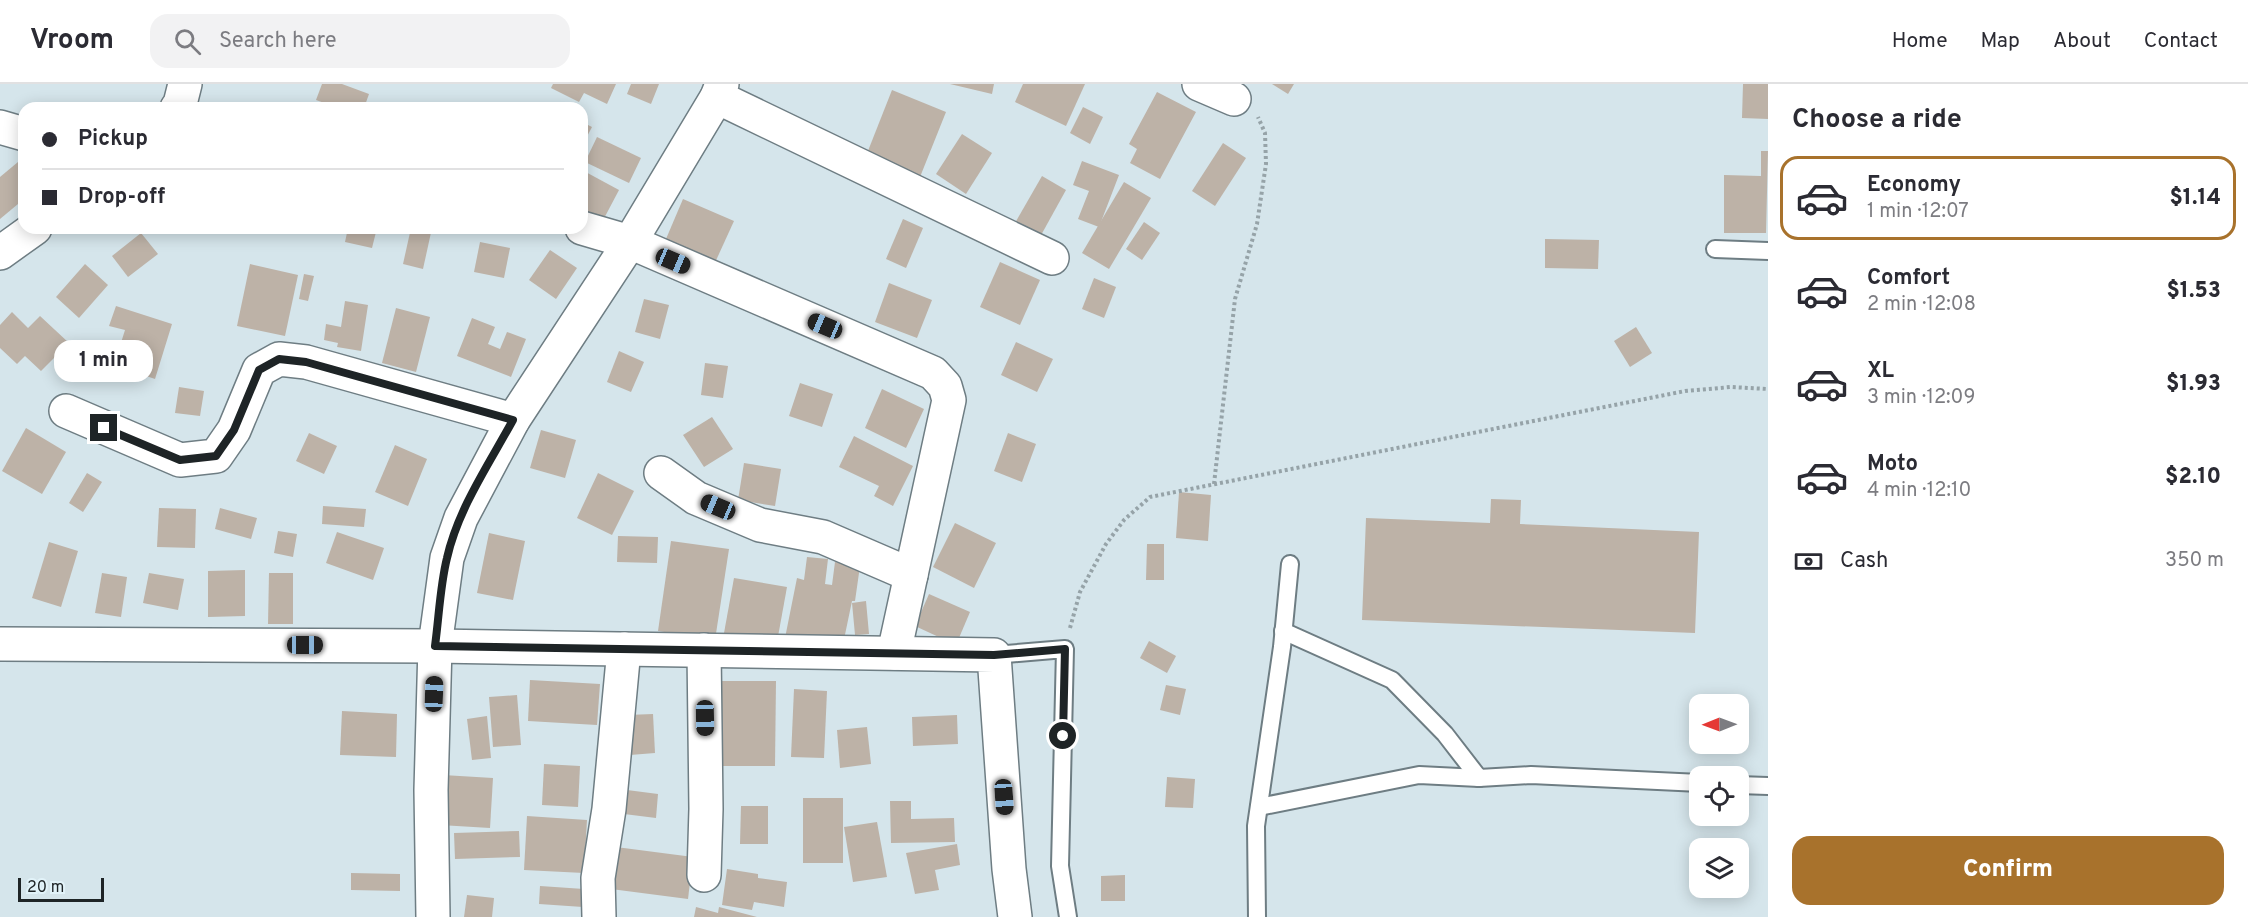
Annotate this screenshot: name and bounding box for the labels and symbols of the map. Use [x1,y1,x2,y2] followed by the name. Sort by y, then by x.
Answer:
[653,246,693,276] car
[805,311,845,341] car
[54,341,154,383] callout: 1 min
[90,414,117,441] route end
[698,492,738,522] car
[287,636,323,654] car
[424,676,444,712] car
[1689,694,1749,754] north arrow
[696,700,714,736] car
[1049,722,1076,749] route start
[994,778,1014,816] car
[18,875,104,902] scale bar

